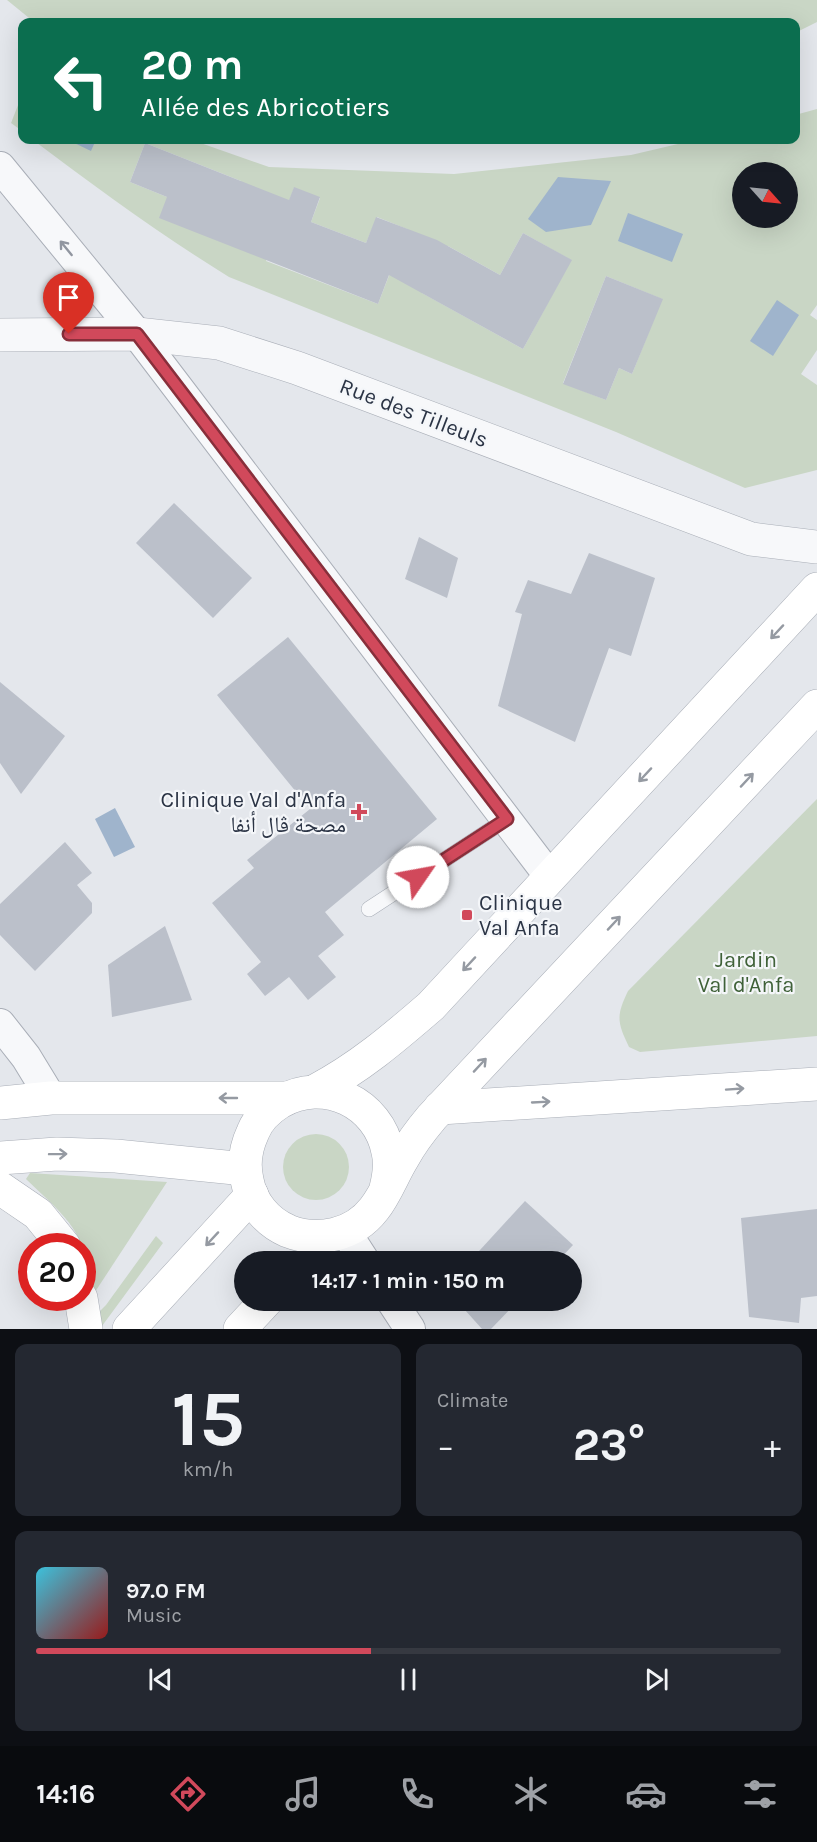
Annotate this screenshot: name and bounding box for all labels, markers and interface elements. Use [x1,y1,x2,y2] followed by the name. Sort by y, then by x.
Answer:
[141,40,243,90] text: 20 m
[42,42,120,120] icon: left
[141,91,390,123] text: Allée des Abricotiers
[732,162,798,228] north arrow
[732,162,798,228] map controls
[60,240,73,256] one-way arrow
[43,272,94,334] pin
[52,281,85,314] icon: arrive
[336,373,491,453] street label: Rue des Tilleuls
[770,624,784,639] one-way arrow
[638,767,652,782] one-way arrow
[740,773,754,788] one-way arrow
[161,787,346,838] place label: Clinique Val d'Anfa مصحة ڤال أنفا
[350,803,368,821] marker: Clinique Val d'Anfa مصحة ڤال أنفا
[386,845,450,909] position arrow
[479,890,563,941] place label: Clinique Val Anfa
[460,908,474,922] marker: Clinique Val Anfa
[607,915,621,930] one-way arrow
[698,947,794,998] park label: Jardin Val d'Anfa
[462,957,476,972] one-way arrow
[473,1058,487,1073] one-way arrow
[725,1084,745,1095] one-way arrow
[219,1092,239,1104] one-way arrow
[530,1096,550,1107] one-way arrow
[48,1149,68,1160] one-way arrow
[205,1231,219,1246] one-way arrow
[18,1233,96,1311] speed limit sign: 20
[311,1268,505,1294] text: 14:17 · 1 min · 150 m
[171,1373,245,1465] text: 15
[437,1389,508,1412] text: Climate
[573,1419,645,1471] text: 23°
[437,1427,454,1465] text: −
[764,1427,781,1465] text: +
[183,1458,233,1481] text: km/h
[126,1578,206,1604] text: 97.0 FM
[126,1604,182,1627] text: Music
[144,1663,177,1696] icon: previous
[392,1663,425,1696] icon: pause
[640,1663,673,1696] icon: next
[167,1773,209,1815] icon: directions
[282,1773,324,1815] icon: music
[396,1773,438,1815] icon: phone
[510,1773,552,1815] icon: climate
[625,1773,667,1815] icon: car
[739,1773,781,1815] icon: filters
[36,1778,95,1810] text: 14:16

